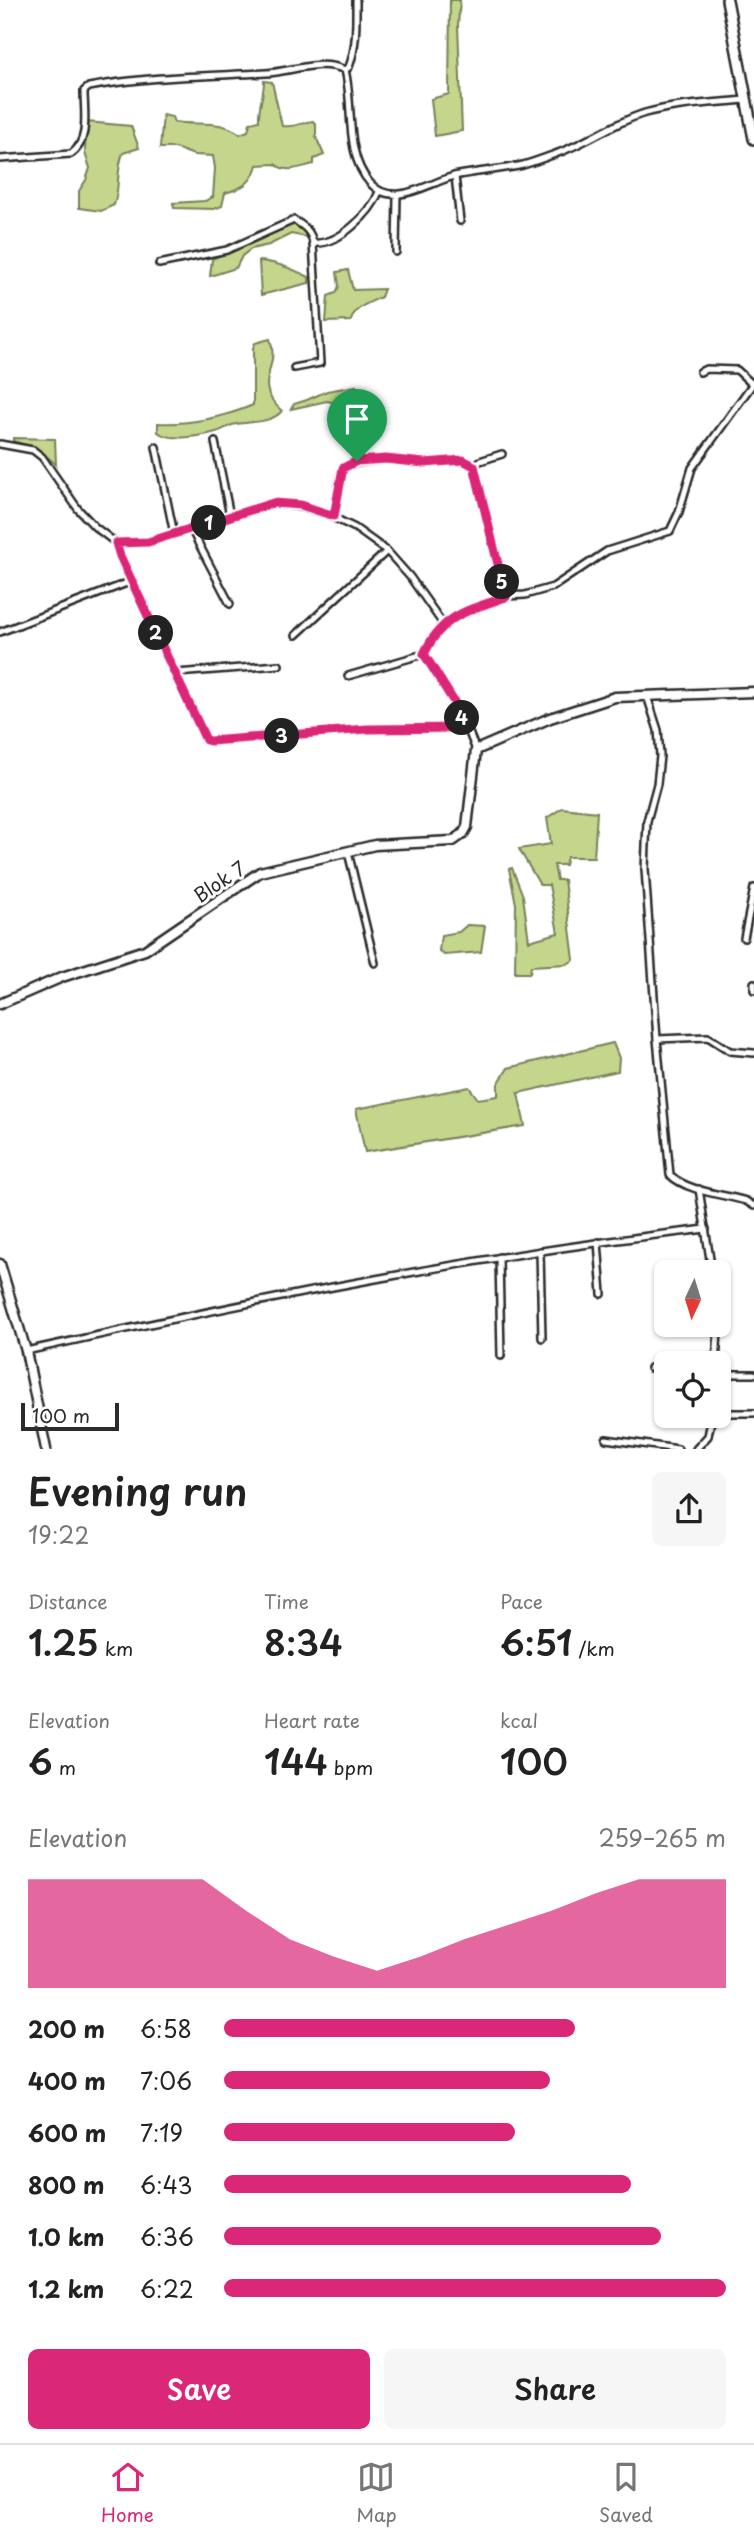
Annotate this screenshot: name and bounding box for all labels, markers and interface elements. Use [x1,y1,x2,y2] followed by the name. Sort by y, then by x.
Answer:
[327,389,387,461] pin
[338,400,376,438] icon: arrive
[192,505,227,540] pin: 1
[204,508,213,536] text: 1
[484,564,520,600] pin: 5
[495,567,508,595] text: 5
[138,616,174,650] pin: 2
[149,618,162,646] text: 2
[444,700,480,736] pin: 4
[455,703,468,731] text: 4
[264,718,300,754] pin: 3
[275,721,288,749] text: 3
[187,853,251,909] street label: Blok 7
[654,1260,732,1337] north arrow
[654,1260,731,1428] map controls
[654,1351,731,1428] button: locate
[21,1400,119,1432] scale bar
[32,1401,90,1429] text: 100 m
[28,1462,247,1519] text: Evening run
[652,1472,726,1546] button: share
[28,1517,89,1552] text: 19:22
[28,1587,108,1615] text: Distance
[264,1587,309,1615] text: Time
[500,1587,543,1615] text: Pace
[28,1615,99,1668] text: 1.25
[264,1615,343,1668] text: 8:34
[500,1615,572,1668] text: 6:51
[99,1634,133,1662] text: km
[572,1634,615,1662] text: /km
[28,1706,110,1734] text: Elevation
[264,1706,360,1734] text: Heart rate
[500,1706,538,1734] text: kcal
[28,1734,53,1787] text: 6
[264,1734,328,1787] text: 144
[500,1734,568,1787] text: 100
[53,1753,76,1781] text: m
[328,1753,373,1781] text: bpm
[28,1820,127,1855] text: Elevation
[598,1820,726,1855] text: 259–265 m
[28,2011,105,2046] text: 200 m
[140,2011,192,2046] text: 6:58
[28,2063,106,2098] text: 400 m
[140,2063,192,2098] text: 7:06
[28,2115,106,2150] text: 600 m
[140,2115,183,2150] text: 7:19
[28,2167,105,2202] text: 800 m
[140,2167,193,2202] text: 6:43
[28,2219,105,2254] text: 1.0 km
[140,2219,194,2254] text: 6:36
[28,2271,104,2306] text: 1.2 km
[140,2271,194,2306] text: 6:22
[28,2349,370,2429] button: Save
[384,2349,726,2429] button: Share
[101,2458,154,2528] tab: Home
[356,2458,397,2528] tab: Map
[599,2458,653,2528] tab: Saved

